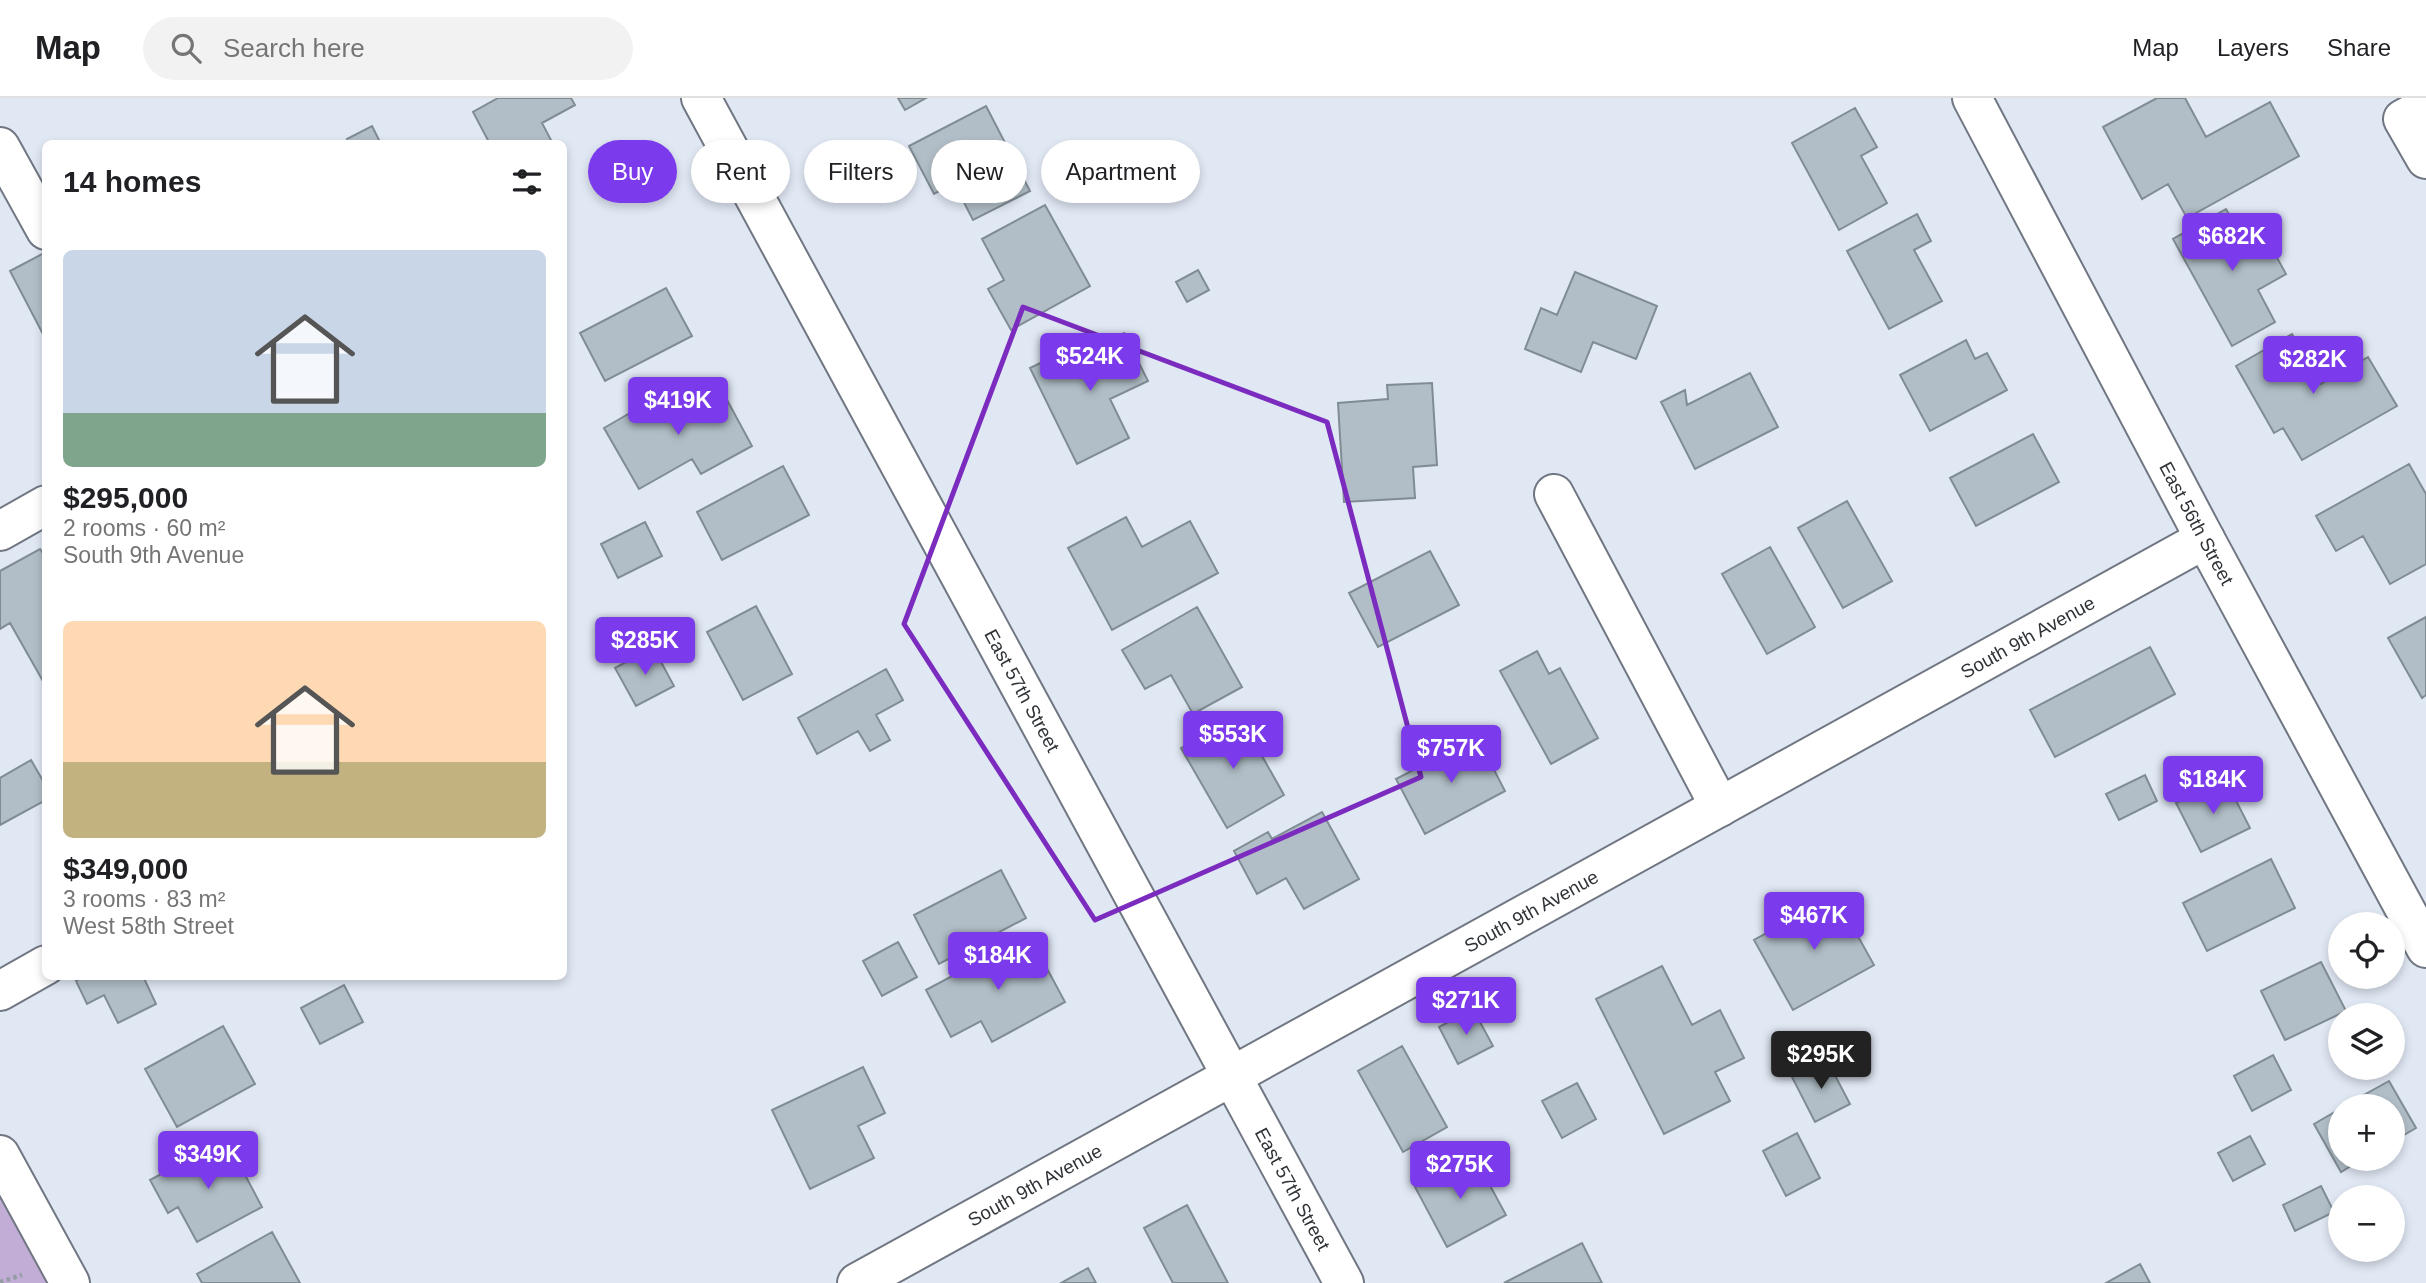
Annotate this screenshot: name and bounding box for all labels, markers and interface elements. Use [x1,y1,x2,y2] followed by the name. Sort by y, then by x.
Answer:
[143,17,633,80] search box
[35,29,101,66] text: Map
[167,29,205,67] icon: search
[223,33,365,63] text: Search here
[2132,34,2179,61] text: Map
[2217,34,2289,61] text: Layers
[2327,34,2391,61] text: Share
[588,140,677,203] chip: Buy
[691,140,790,203] chip: Rent
[804,140,917,203] chip: Filters
[931,140,1027,203] chip: New
[1041,140,1200,203] chip: Apartment
[508,163,546,201] icon: filters
[63,165,201,198] text: 14 homes
[2183,214,2281,273] pin: $682K
[2198,223,2266,249] text: $682K
[242,296,368,422] icon: home
[1041,334,1139,393] pin: $524K
[2264,336,2362,396] pin: $282K
[1056,343,1124,369] text: $524K
[2279,346,2347,372] text: $282K
[629,378,727,437] pin: $419K
[644,387,712,413] text: $419K
[2156,458,2239,589] street label: East 56th Street
[63,481,188,514] text: $295,000
[63,515,225,541] text: 2 rooms · 60 m²
[63,542,244,568] text: South 9th Avenue
[1957,592,2098,682] street label: South 9th Avenue
[596,618,694,677] pin: $285K
[981,625,1065,756] street label: East 57th Street
[611,627,679,653] text: $285K
[242,667,368,793] icon: home
[1184,712,1282,771] pin: $553K
[1199,721,1267,747] text: $553K
[1402,726,1500,785] pin: $757K
[1417,735,1485,761] text: $757K
[2164,756,2262,816] pin: $184K
[2179,766,2247,792] text: $184K
[63,852,188,885] text: $349,000
[1460,866,1602,956] street label: South 9th Avenue
[63,886,225,912] text: 3 rooms · 83 m²
[1765,892,1863,952] pin: $467K
[1780,902,1848,928] text: $467K
[2328,912,2405,1262] map controls
[2328,912,2405,989] button: locate
[63,913,234,939] text: West 58th Street
[949,932,1047,992] pin: $184K
[964,942,1032,968] text: $184K
[1417,978,1515,1037] pin: $271K
[1432,987,1500,1013] text: $271K
[2328,1003,2405,1080] button: layers
[1772,1032,1870,1091] pin: $295K
[1787,1041,1855,1067] text: $295K
[2328,1094,2405,1171] button: +
[1251,1124,1335,1254] street label: East 57th Street
[159,1132,257,1191] pin: $349K
[964,1140,1105,1230] street label: South 9th Avenue
[174,1141,242,1167] text: $349K
[1411,1142,1509,1201] pin: $275K
[1426,1151,1494,1177] text: $275K
[2328,1185,2405,1262] button: −

